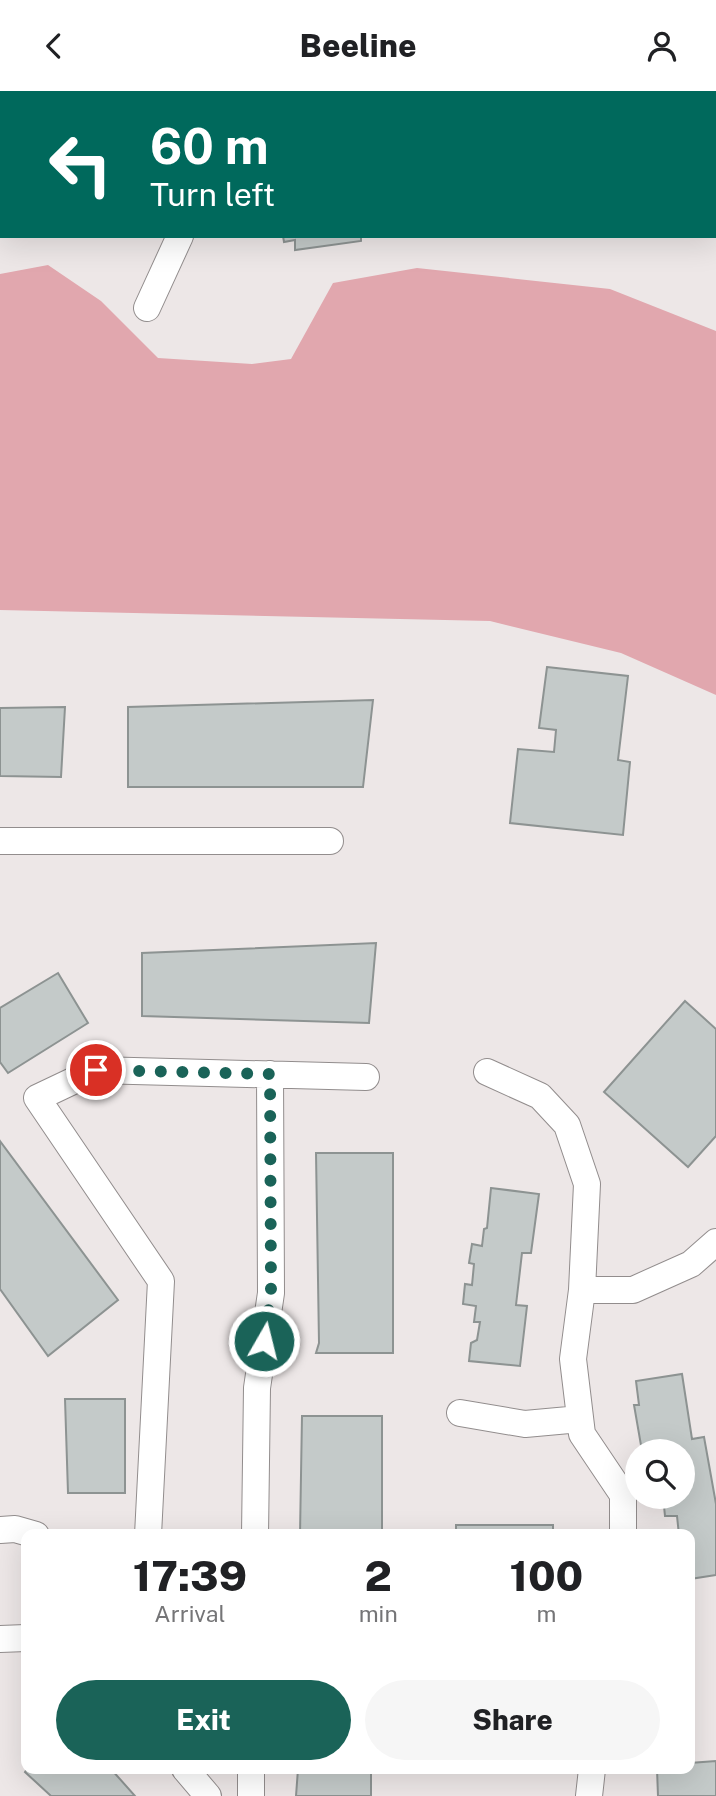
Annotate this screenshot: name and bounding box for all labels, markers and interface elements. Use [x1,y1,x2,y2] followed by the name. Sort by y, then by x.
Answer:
[35,27,73,65] icon: back
[300,27,416,64] text: Beeline
[643,27,681,65] icon: person
[150,117,269,175] text: 60 m
[35,119,126,210] icon: left
[150,176,275,213] text: Turn left
[66,1040,126,1100] pin
[77,1051,115,1089] icon: arrive
[227,1304,301,1378] position arrow
[625,1439,695,1509] map controls
[625,1439,695,1509] button: search
[133,1551,247,1600] text: 17:39
[365,1551,392,1600] text: 2
[509,1551,583,1600] text: 100
[154,1600,225,1627] text: Arrival
[359,1600,398,1627] text: min
[536,1600,556,1627] text: m
[56,1680,351,1760] button: Exit
[365,1680,660,1760] button: Share

